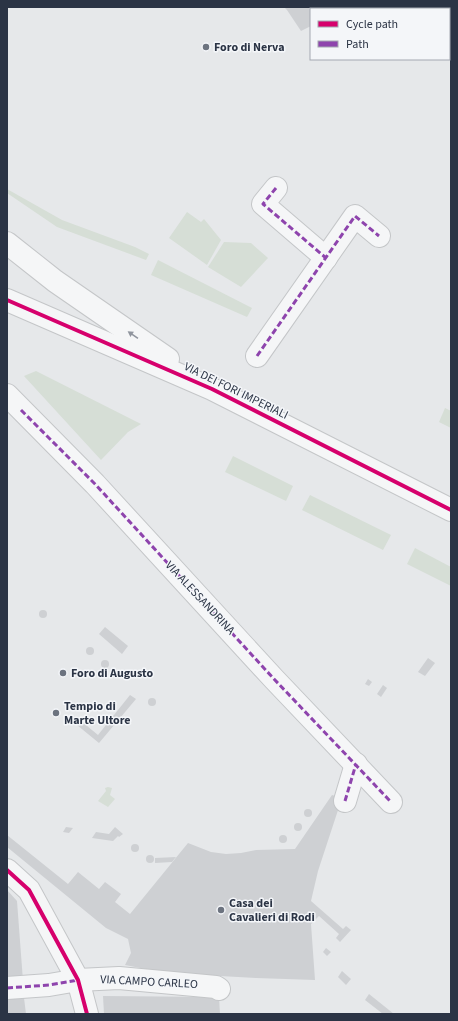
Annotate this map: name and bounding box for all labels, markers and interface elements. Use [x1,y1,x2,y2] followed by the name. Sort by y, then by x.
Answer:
[310,8,450,60] legend
[346,16,398,33] text: Cycle path
[346,36,369,53] text: Path
[214,39,284,56] place label: Foro di Nerva
[201,42,211,52] marker: Foro di Nerva
[128,331,138,339] one-way arrow
[181,358,291,424] street label: VIA DEI FORI IMPERIALI
[161,557,239,639] street label: VIA ALESSANDRINA
[71,665,153,682] place label: Foro di Augusto
[58,668,68,678] marker: Foro di Augusto
[64,698,131,729] place label: Tempio di Marte Ultore
[51,708,61,718] marker: Tempio di Marte Ultore
[229,895,315,926] place label: Casa dei Cavalieri di Rodi
[216,905,226,915] marker: Casa dei Cavalieri di Rodi
[100,971,198,993] street label: VIA CAMPO CARLEO

